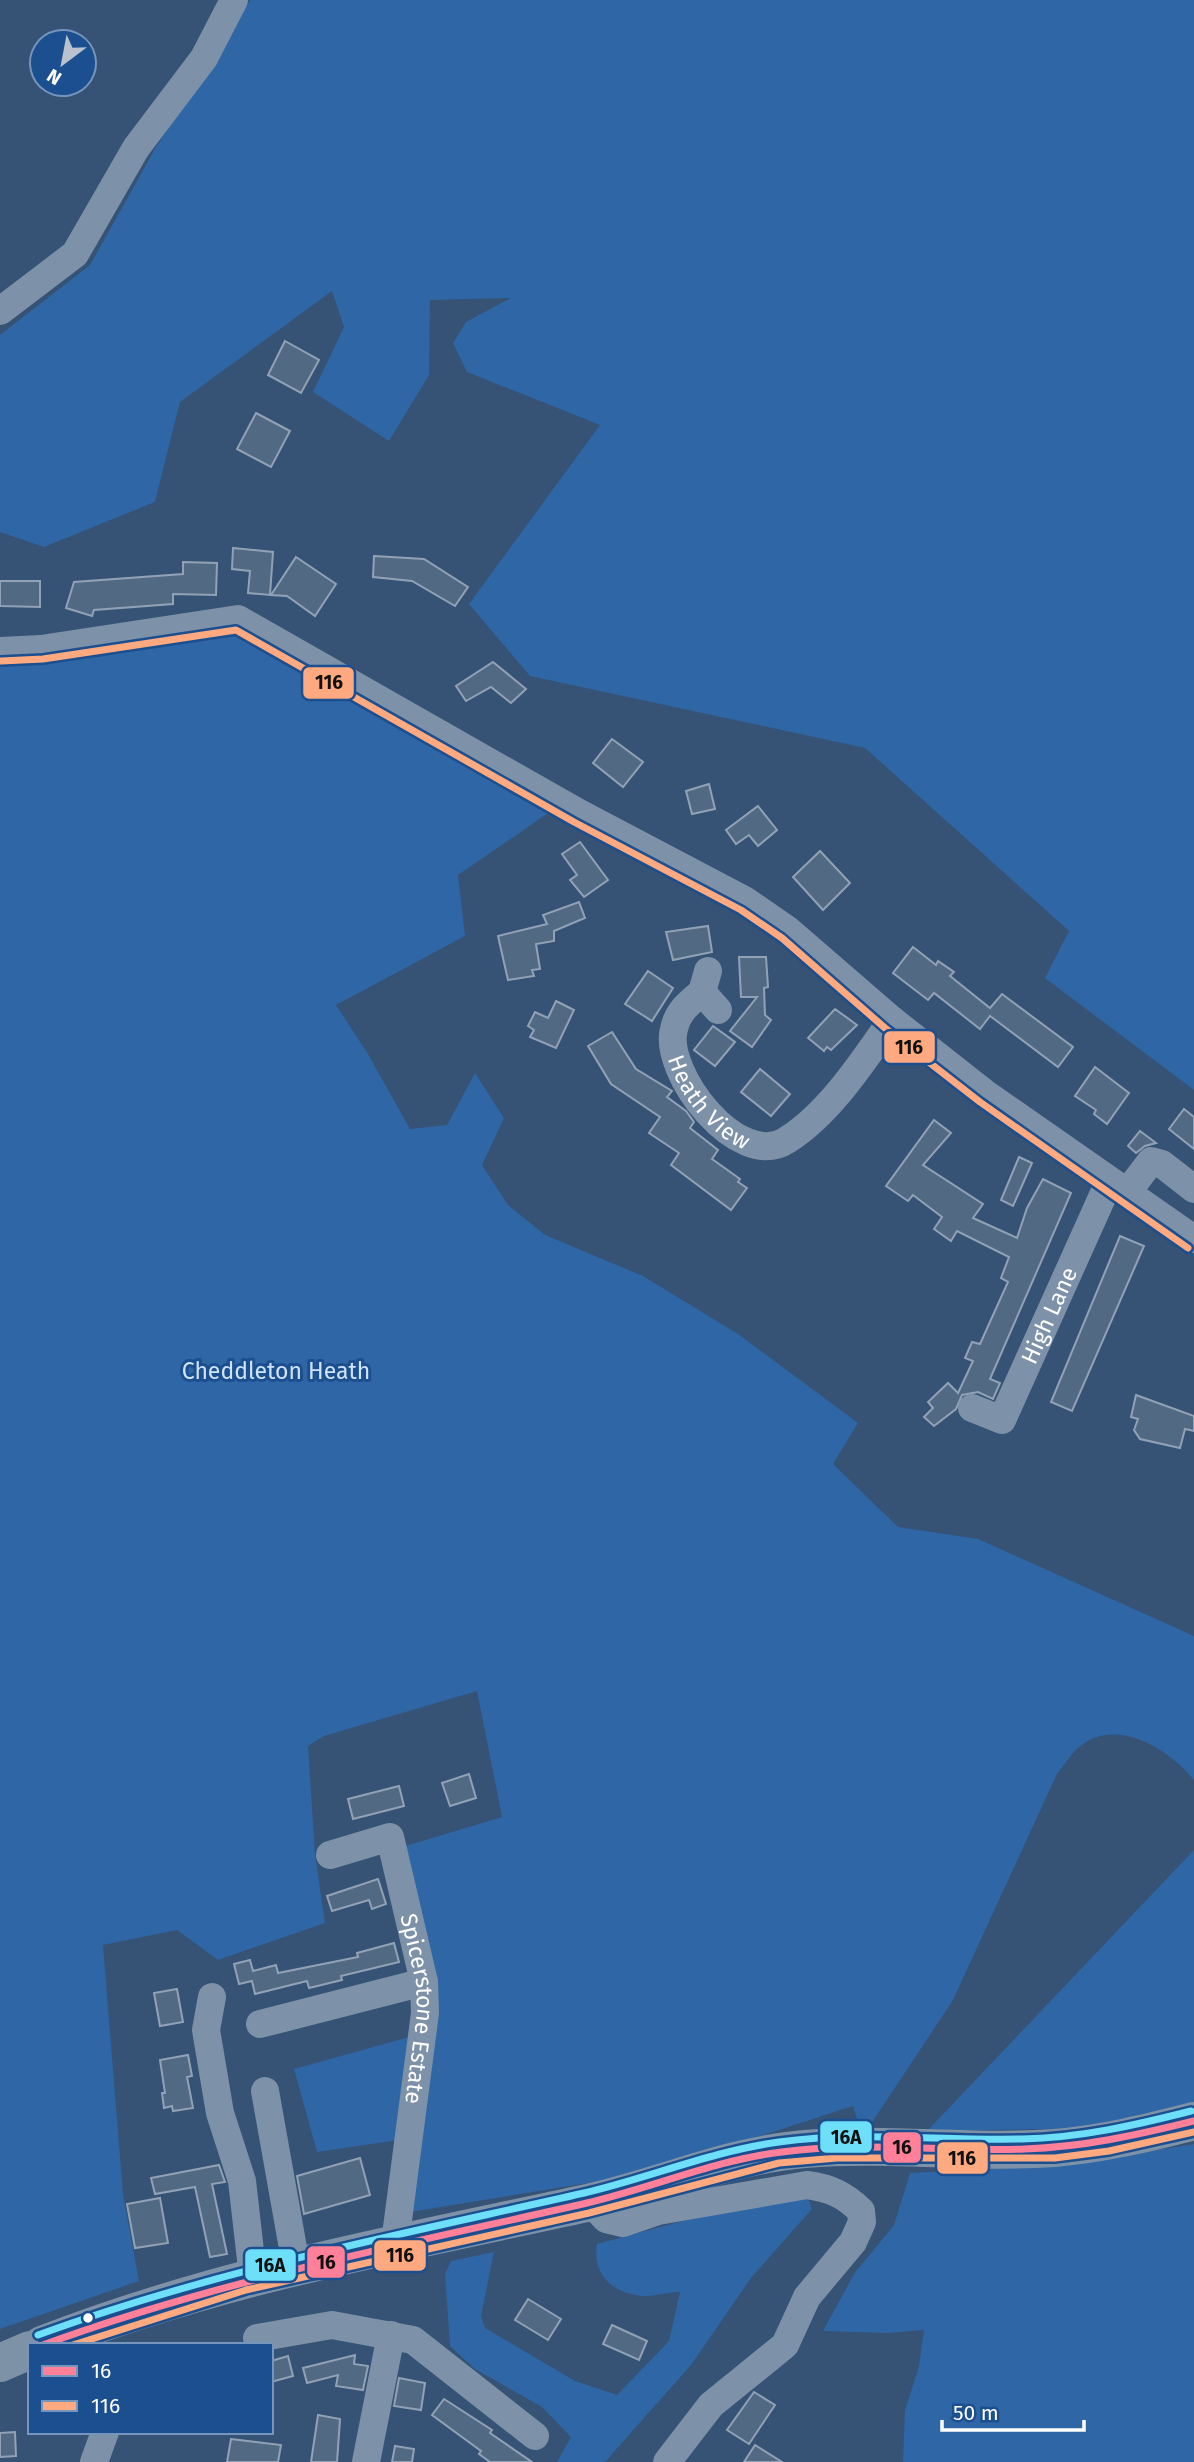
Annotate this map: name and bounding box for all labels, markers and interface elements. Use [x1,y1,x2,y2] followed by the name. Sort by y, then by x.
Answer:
[28,28,98,98] north arrow
[43,64,66,90] text: N
[302,666,355,700] line badge: 116
[315,671,343,694] text: 116
[883,1030,936,1064] line badge: 116
[895,1036,923,1059] text: 116
[662,1051,755,1156] street label: Heath View
[1015,1262,1083,1368] street label: High Lane
[182,1357,370,1385] park label: Cheddleton Heath
[394,1911,439,2106] street label: Spicerstone Estate
[819,2120,873,2154] line badge: 16A
[831,2126,862,2149] text: 16A
[882,2131,922,2164] line badge: 16
[892,2136,912,2159] text: 16
[936,2141,989,2175] line badge: 116
[948,2147,976,2170] text: 116
[373,2239,427,2272] line badge: 116
[386,2244,414,2267] text: 116
[306,2245,346,2279] line badge: 16
[244,2248,297,2282] line badge: 16A
[316,2251,336,2274] text: 16
[255,2254,286,2277] text: 16A
[81,2311,95,2325] unlabelled marker
[28,2343,273,2434] legend
[91,2358,111,2384] text: 16
[942,2388,1084,2432] scale bar
[91,2393,120,2419] text: 116
[953,2400,999,2426] text: 50 m

